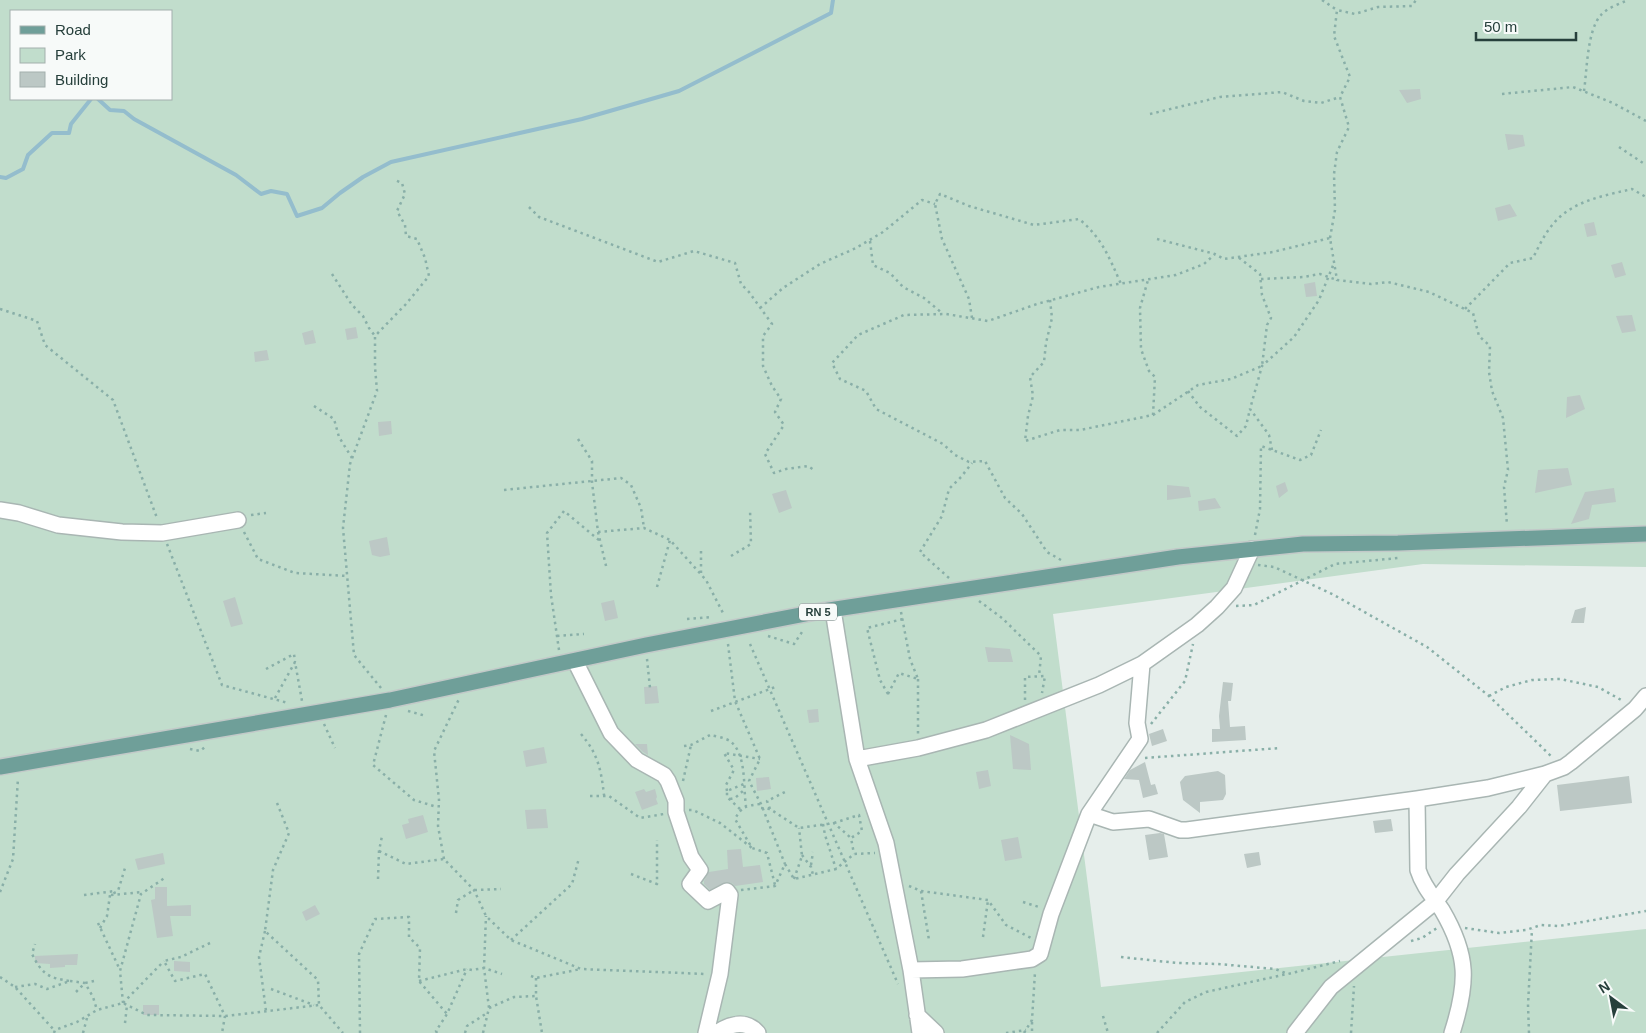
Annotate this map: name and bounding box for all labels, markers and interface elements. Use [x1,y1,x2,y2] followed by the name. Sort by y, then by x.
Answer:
[10,10,172,100] legend
[1476,10,1576,42] scale bar
[1484,18,1517,35] text: 50 m
[55,21,91,38] text: Road
[55,46,86,63] text: Park
[55,71,108,88] text: Building
[799,604,837,620] road number: RN 5
[1586,973,1636,1023] north arrow
[1596,978,1613,996] text: N

